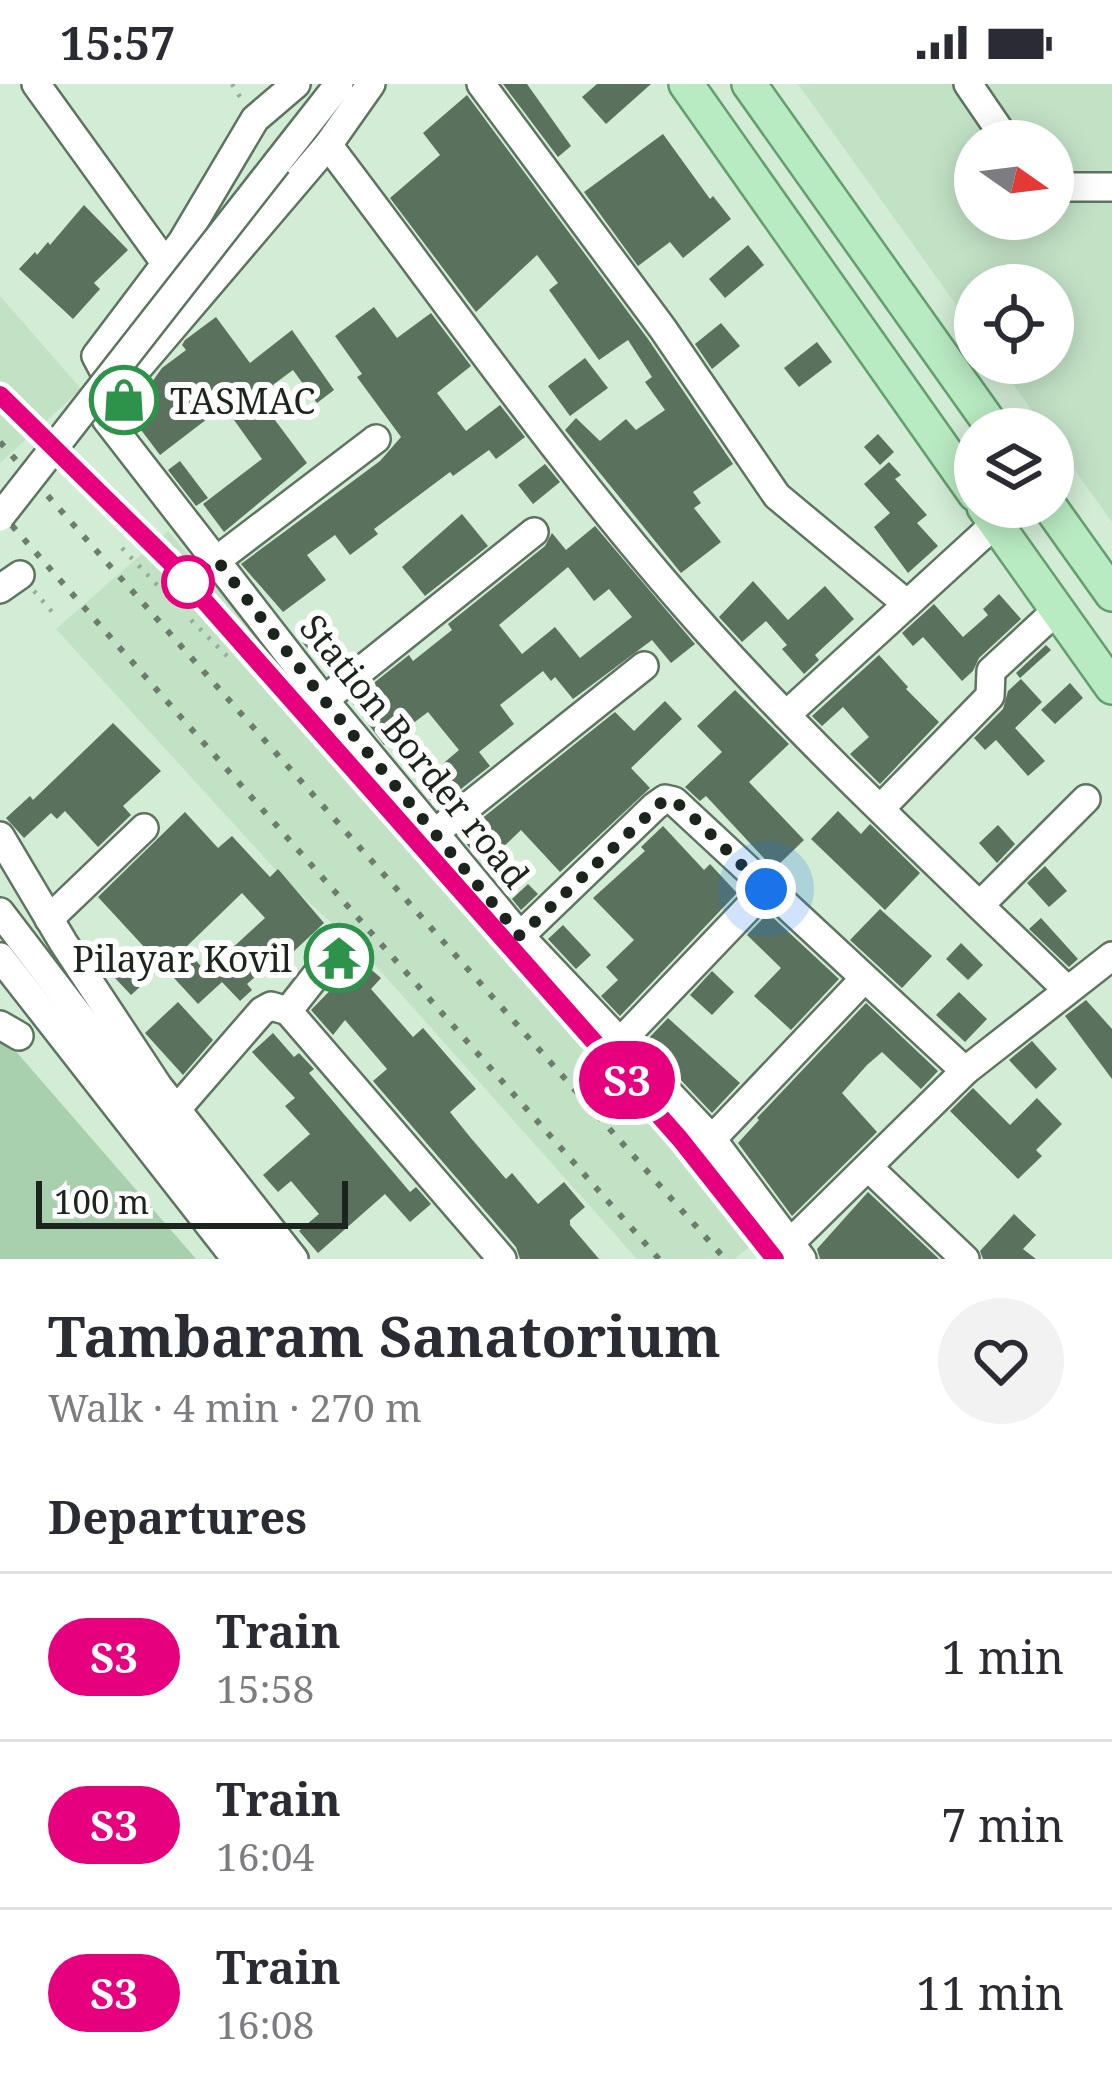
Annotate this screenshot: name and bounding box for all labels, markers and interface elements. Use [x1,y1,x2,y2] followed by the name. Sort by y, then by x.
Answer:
[60,12,175,73] text: 15:57
[954,120,1074,240] north arrow
[954,120,1074,528] map controls
[954,264,1074,384] button: locate
[89,365,159,435] shop icon: TASMAC
[170,376,315,425] place label: TASMAC
[954,408,1074,528] button: layers
[163,557,213,607] unlabelled marker
[289,604,541,898] street label: Station Border road
[736,859,796,919] your location
[304,923,374,993] temple icon: Pilayar Kovil
[72,934,292,983] place label: Pilayar Kovil
[573,1041,681,1119] line badge: S3
[603,1051,651,1108] text: S3
[36,1175,348,1228] scale bar
[54,1179,149,1224] text: 100 m
[48,1296,721,1374] text: Tambaram Sanatorium
[938,1298,1064,1424] button: heart
[48,1380,422,1433] text: Walk · 4 min · 270 m
[48,1486,307,1547] text: Departures
[216,1600,341,1661] text: Train
[941,1626,1064,1687] text: 1 min
[90,1628,138,1685] text: S3
[216,1661,314,1714] text: 15:58
[216,1768,341,1829] text: Train
[941,1794,1064,1855] text: 7 min
[90,1796,138,1853] text: S3
[216,1829,314,1882] text: 16:04
[216,1936,341,1997] text: Train
[916,1962,1064,2023] text: 11 min
[90,1964,138,2021] text: S3
[216,1997,314,2050] text: 16:08

